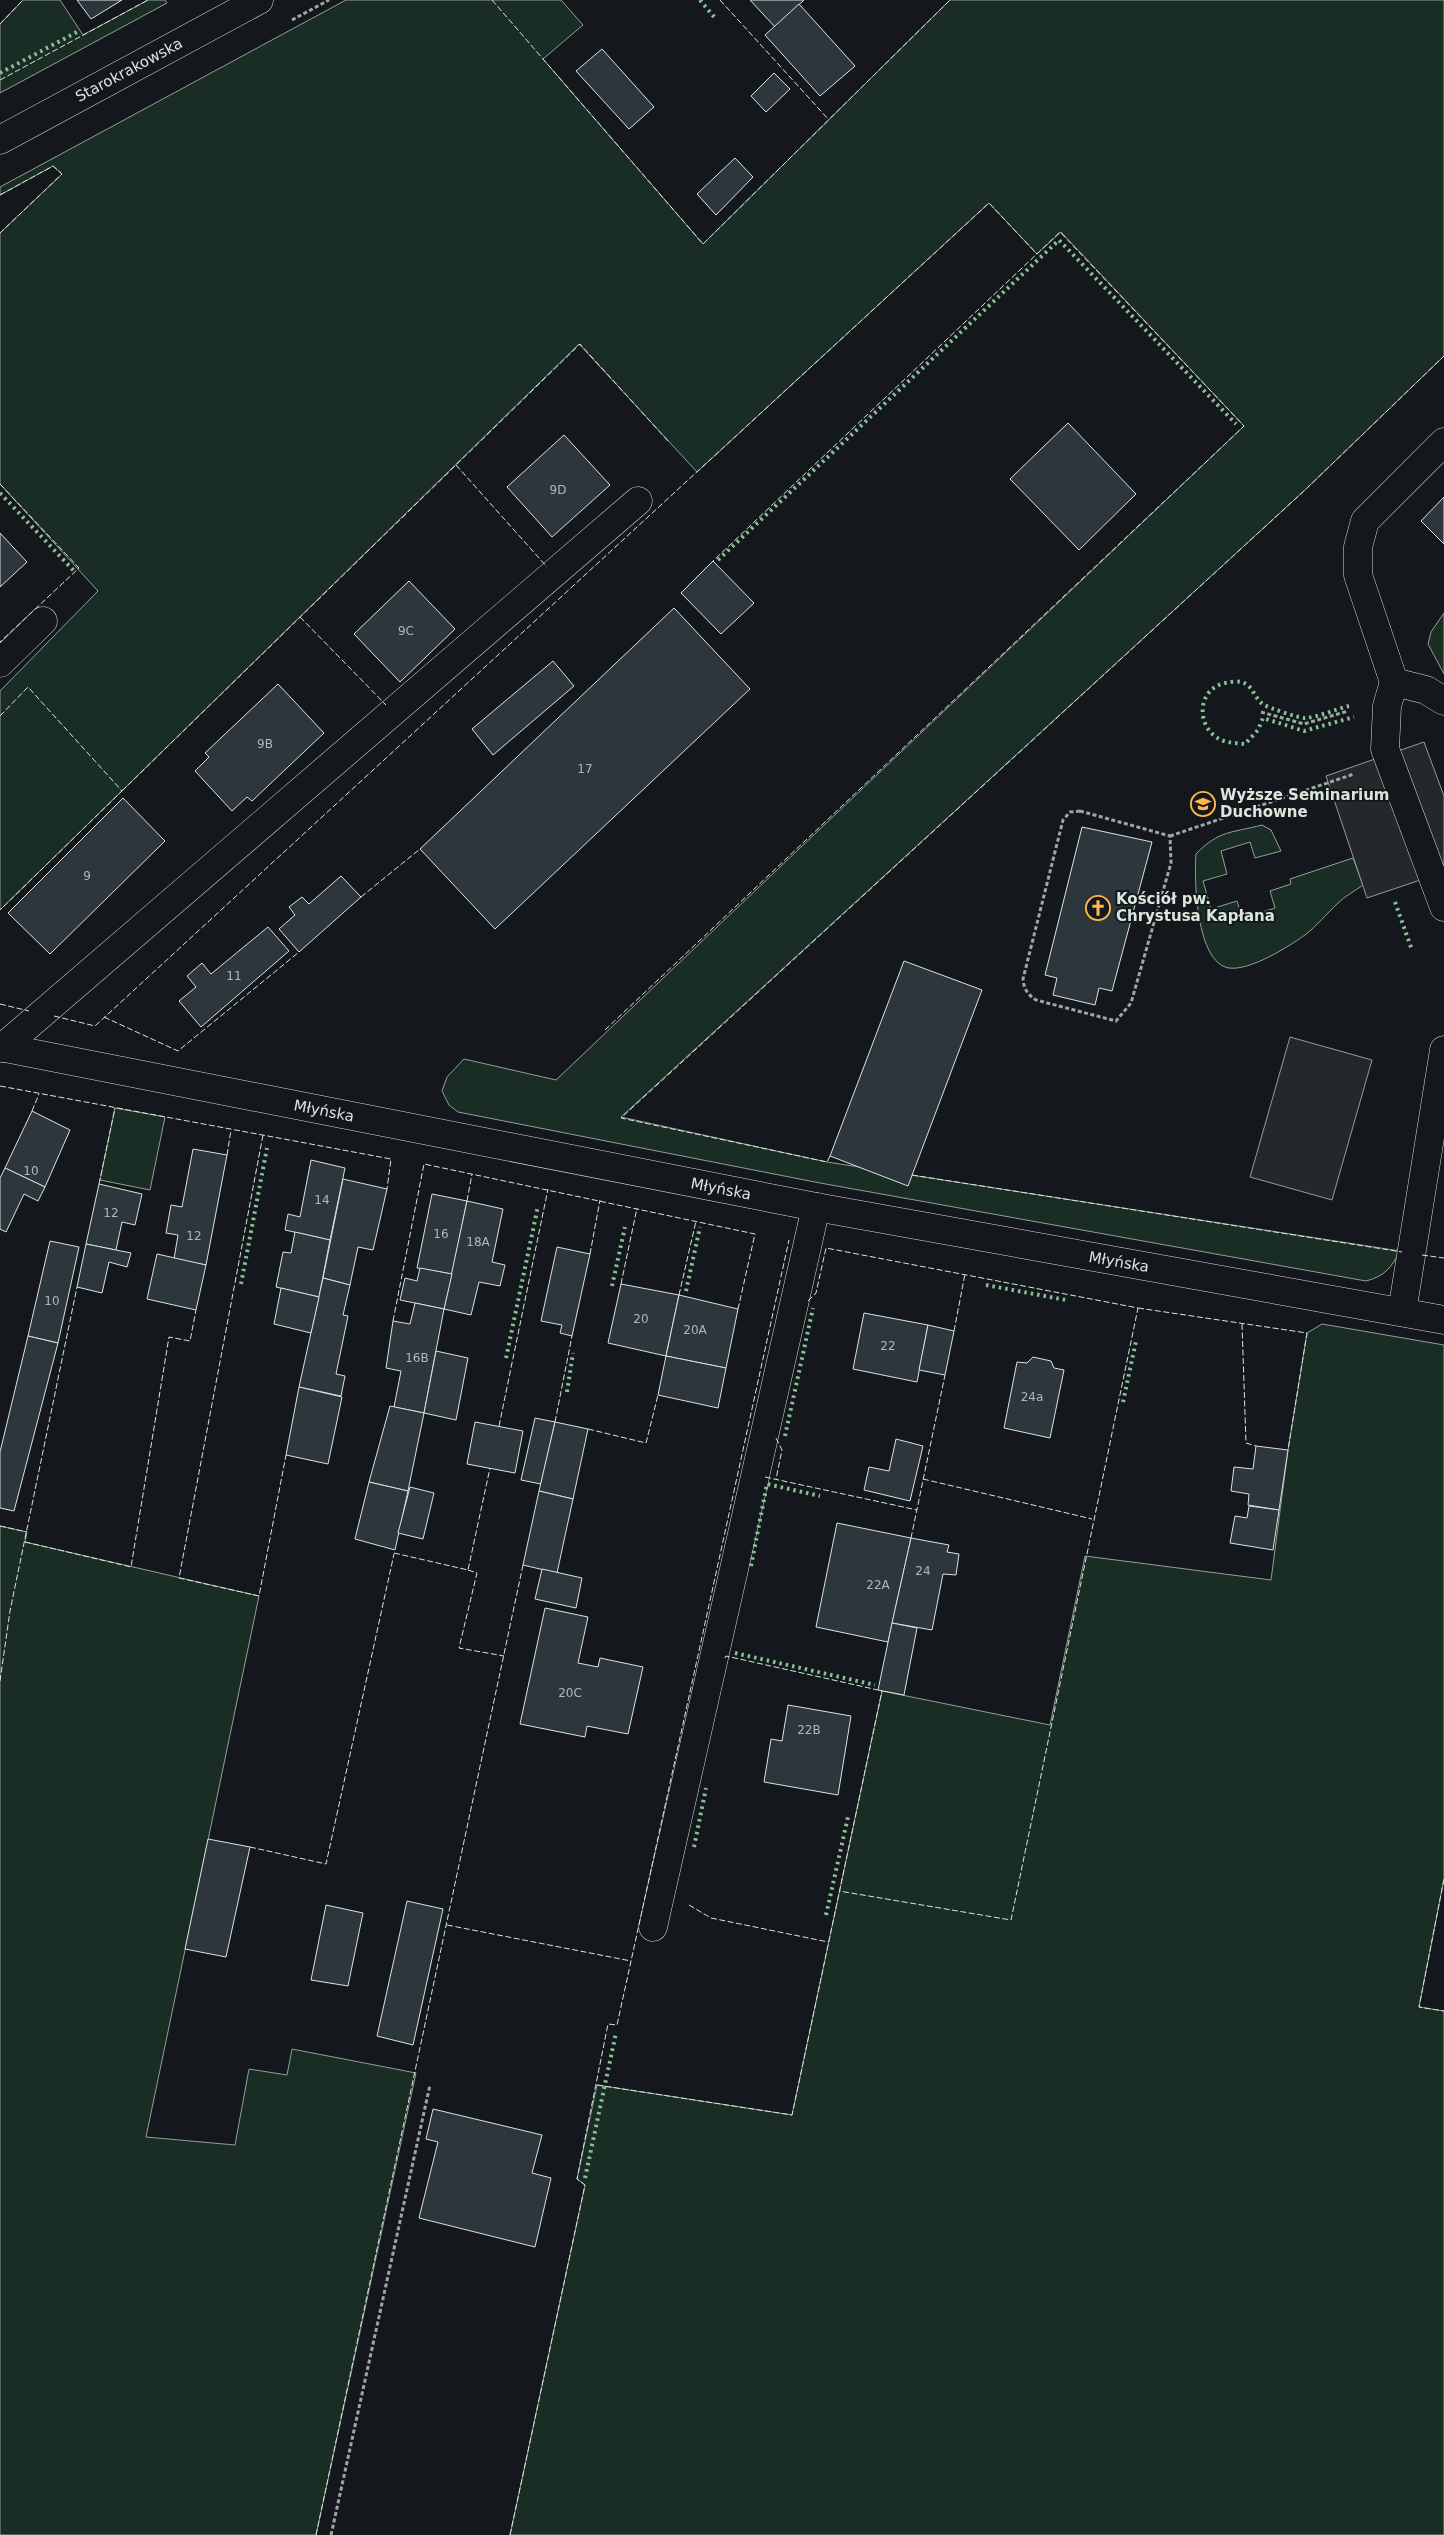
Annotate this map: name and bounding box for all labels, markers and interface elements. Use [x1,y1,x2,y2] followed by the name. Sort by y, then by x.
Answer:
[72,34,186,106] street label: Starokrakowska
[550,483,566,497] house number: 9D
[398,624,414,638] house number: 9C
[257,737,273,751] house number: 9B
[577,762,593,776] house number: 17
[1220,786,1390,821] place label: Wyższe Seminarium Duchowne
[1190,791,1216,817] school or university icon: Wyższe Seminarium Duchowne
[83,869,91,883] house number: 9
[1116,890,1275,925] place label: Kościół pw. Chrystusa Kapłana
[1085,895,1111,921] church icon: Kościół pw. Chrystusa Kapłana
[226,969,242,983] house number: 11
[292,1096,356,1126] street label: Młyńska
[23,1164,39,1178] house number: 10
[689,1174,753,1204] street label: Młyńska
[314,1193,330,1207] house number: 14
[103,1206,119,1220] house number: 12
[433,1227,449,1241] house number: 16
[186,1229,202,1243] house number: 12
[466,1235,491,1249] house number: 18A
[1087,1248,1151,1276] street label: Młyńska
[44,1294,60,1308] house number: 10
[633,1312,649,1326] house number: 20
[683,1323,708,1337] house number: 20A
[880,1339,896,1353] house number: 22
[405,1351,429,1365] house number: 16B
[1021,1390,1043,1404] house number: 24a
[915,1564,931,1578] house number: 24
[866,1578,891,1592] house number: 22A
[558,1686,582,1700] house number: 20C
[797,1723,821,1737] house number: 22B

